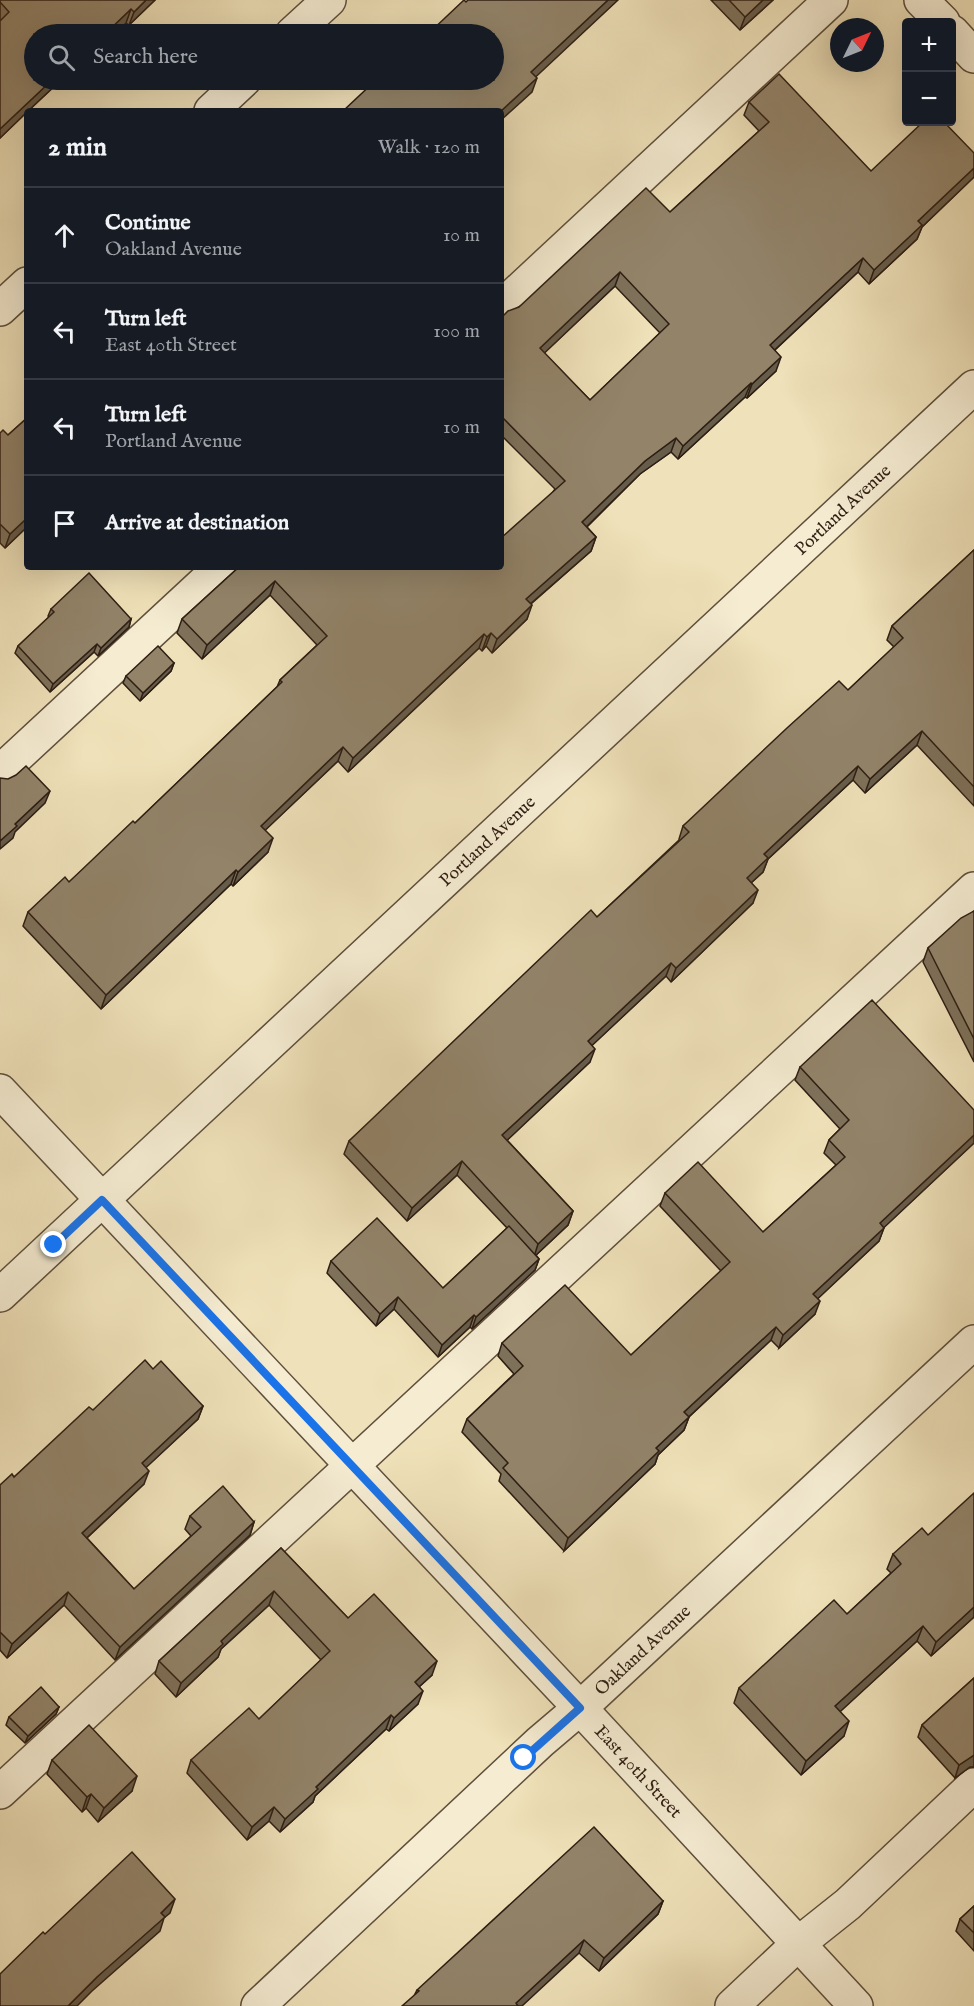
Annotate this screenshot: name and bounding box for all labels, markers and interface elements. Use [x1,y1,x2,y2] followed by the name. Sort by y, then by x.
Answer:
[830,18,884,72] north arrow
[902,18,956,126] map controls
[902,18,956,72] button: +
[24,24,504,90] search box
[45,41,78,74] icon: search
[93,43,198,71] text: Search here
[902,72,956,126] button: −
[48,131,107,164] text: 2 min
[378,135,480,160] text: Walk · 120 m
[105,209,191,237] text: Continue
[48,219,81,252] icon: ahead
[443,223,480,248] text: 10 m
[105,237,242,262] text: Oakland Avenue
[105,305,187,333] text: Turn left
[48,315,81,348] icon: left
[433,319,480,344] text: 100 m
[105,333,237,358] text: East 40th Street
[105,401,187,429] text: Turn left
[48,411,81,444] icon: left
[443,415,480,440] text: 10 m
[105,429,242,454] text: Portland Avenue
[791,460,897,561] street label: Portland Avenue
[48,507,81,540] icon: arrive
[105,509,289,537] text: Arrive at destination
[435,791,541,892] street label: Portland Avenue
[40,1231,66,1257] route end
[590,1601,696,1701] street label: Oakland Avenue
[589,1721,686,1824] street label: East 40th Street
[510,1744,536,1770] route start

